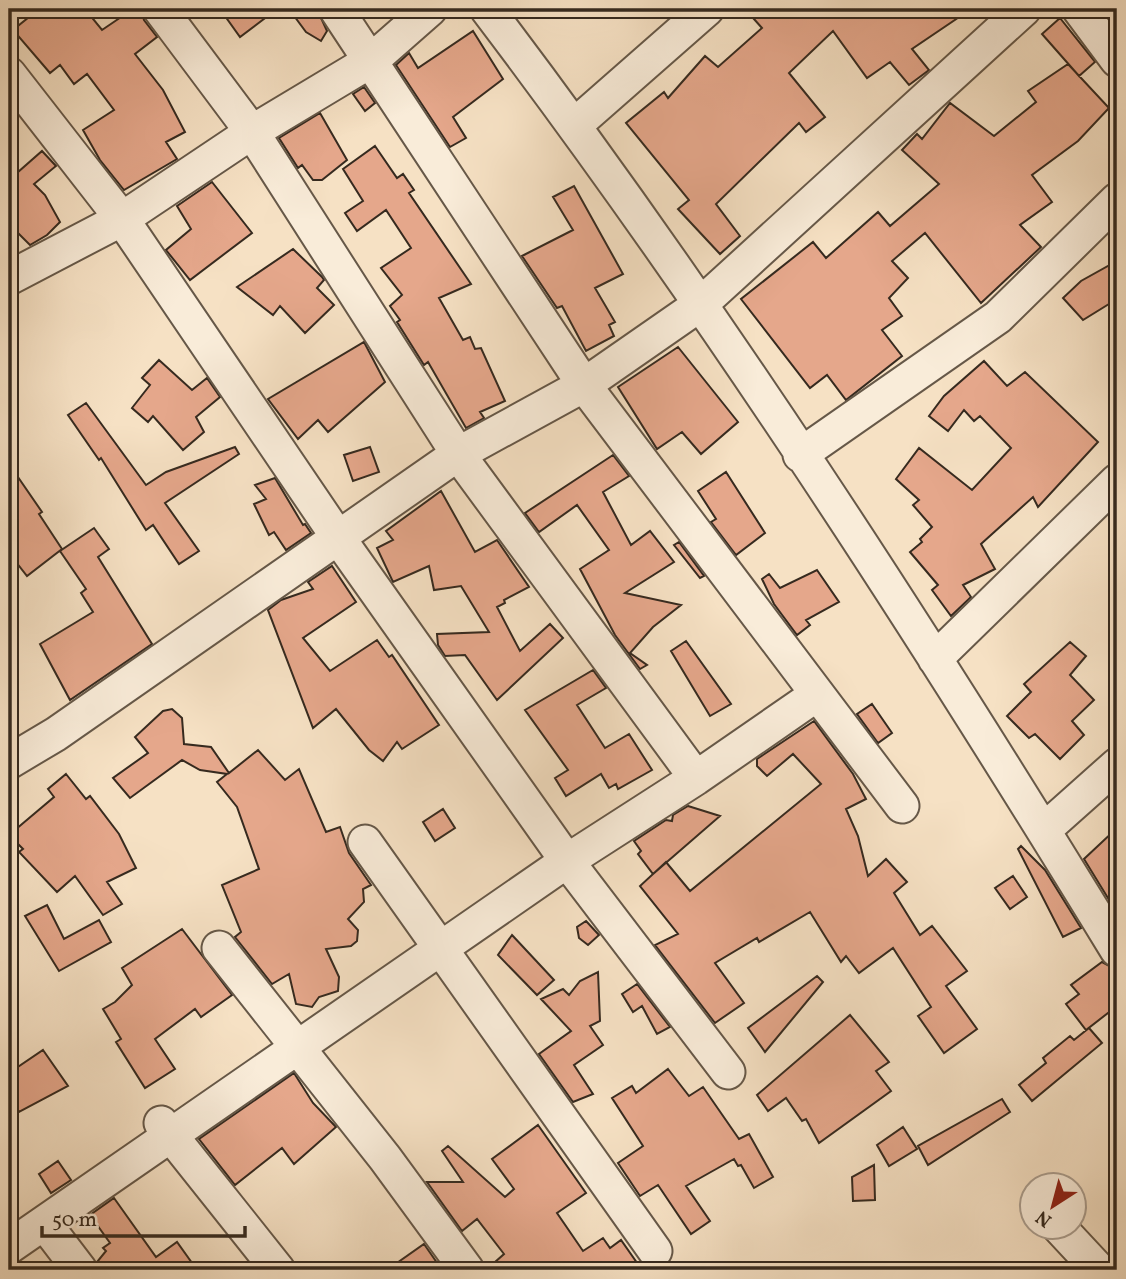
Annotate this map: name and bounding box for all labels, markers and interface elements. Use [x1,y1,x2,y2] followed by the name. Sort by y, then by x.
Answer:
[1018,1170,1088,1240] north arrow
[42,1195,245,1239] scale bar
[1031,1203,1057,1233] text: N
[52,1206,97,1235] text: 50 m

